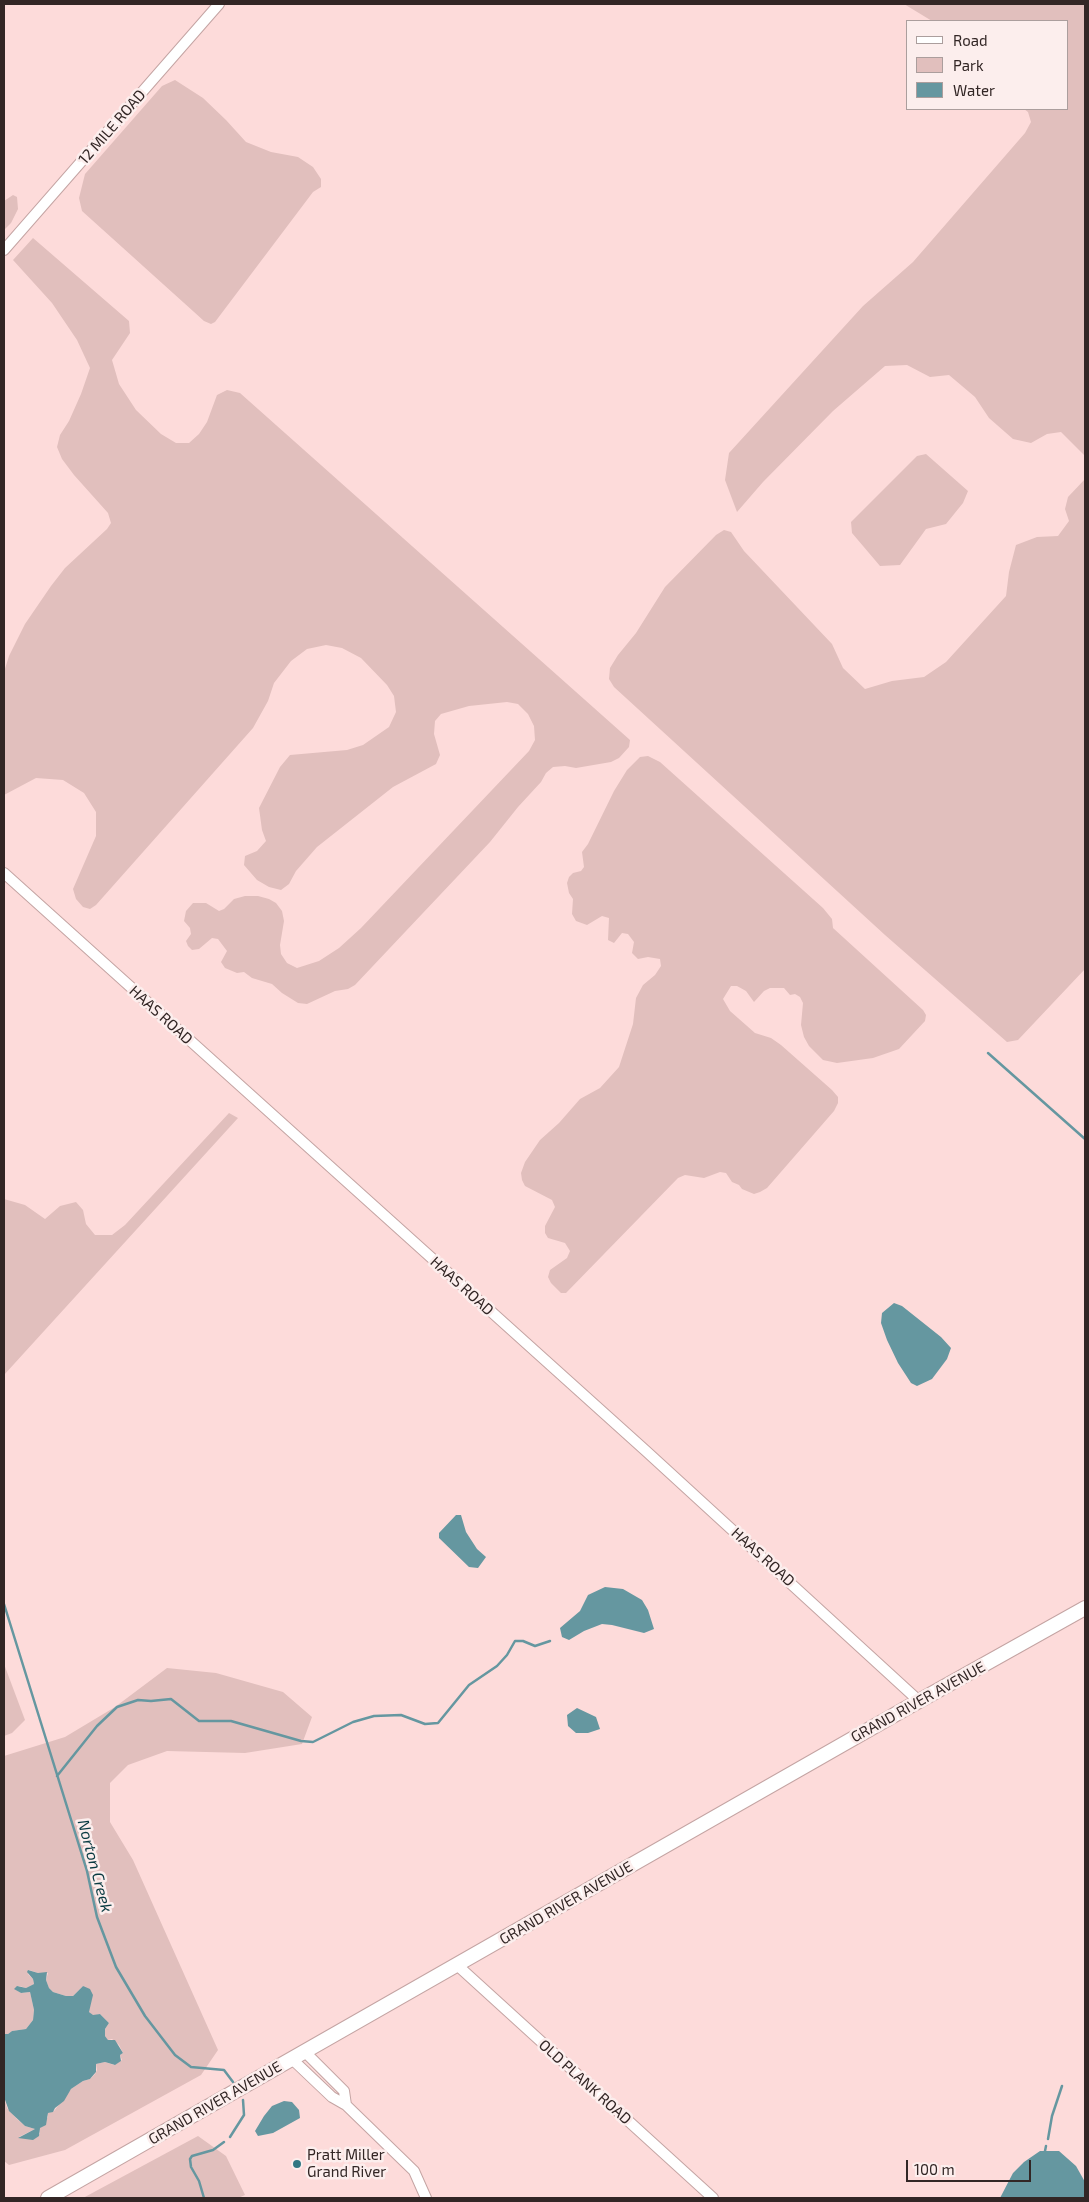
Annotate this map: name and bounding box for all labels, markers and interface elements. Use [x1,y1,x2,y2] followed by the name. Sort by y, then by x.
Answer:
[906,20,1069,110] legend
[953,31,988,49] text: Road
[953,56,984,74] text: Park
[953,81,995,99] text: Water
[75,86,149,168] street label: 12 MILE ROAD
[126,982,196,1048] street label: HAAS ROAD
[427,1253,497,1319] street label: HAAS ROAD
[728,1524,798,1590] street label: HAAS ROAD
[848,1658,988,1746] street label: GRAND RIVER AVENUE
[73,1817,117,1915] water label: Norton Creek
[496,1858,636,1948] street label: GRAND RIVER AVENUE
[535,2036,635,2128] street label: OLD PLANK ROAD
[145,2058,285,2148] street label: GRAND RIVER AVENUE
[307,2146,386,2181] place label: Pratt Miller Grand River
[909,2150,1034,2182] scale bar
[291,2158,303,2170] marker: Pratt Miller Grand River
[914,2160,955,2178] text: 100 m

